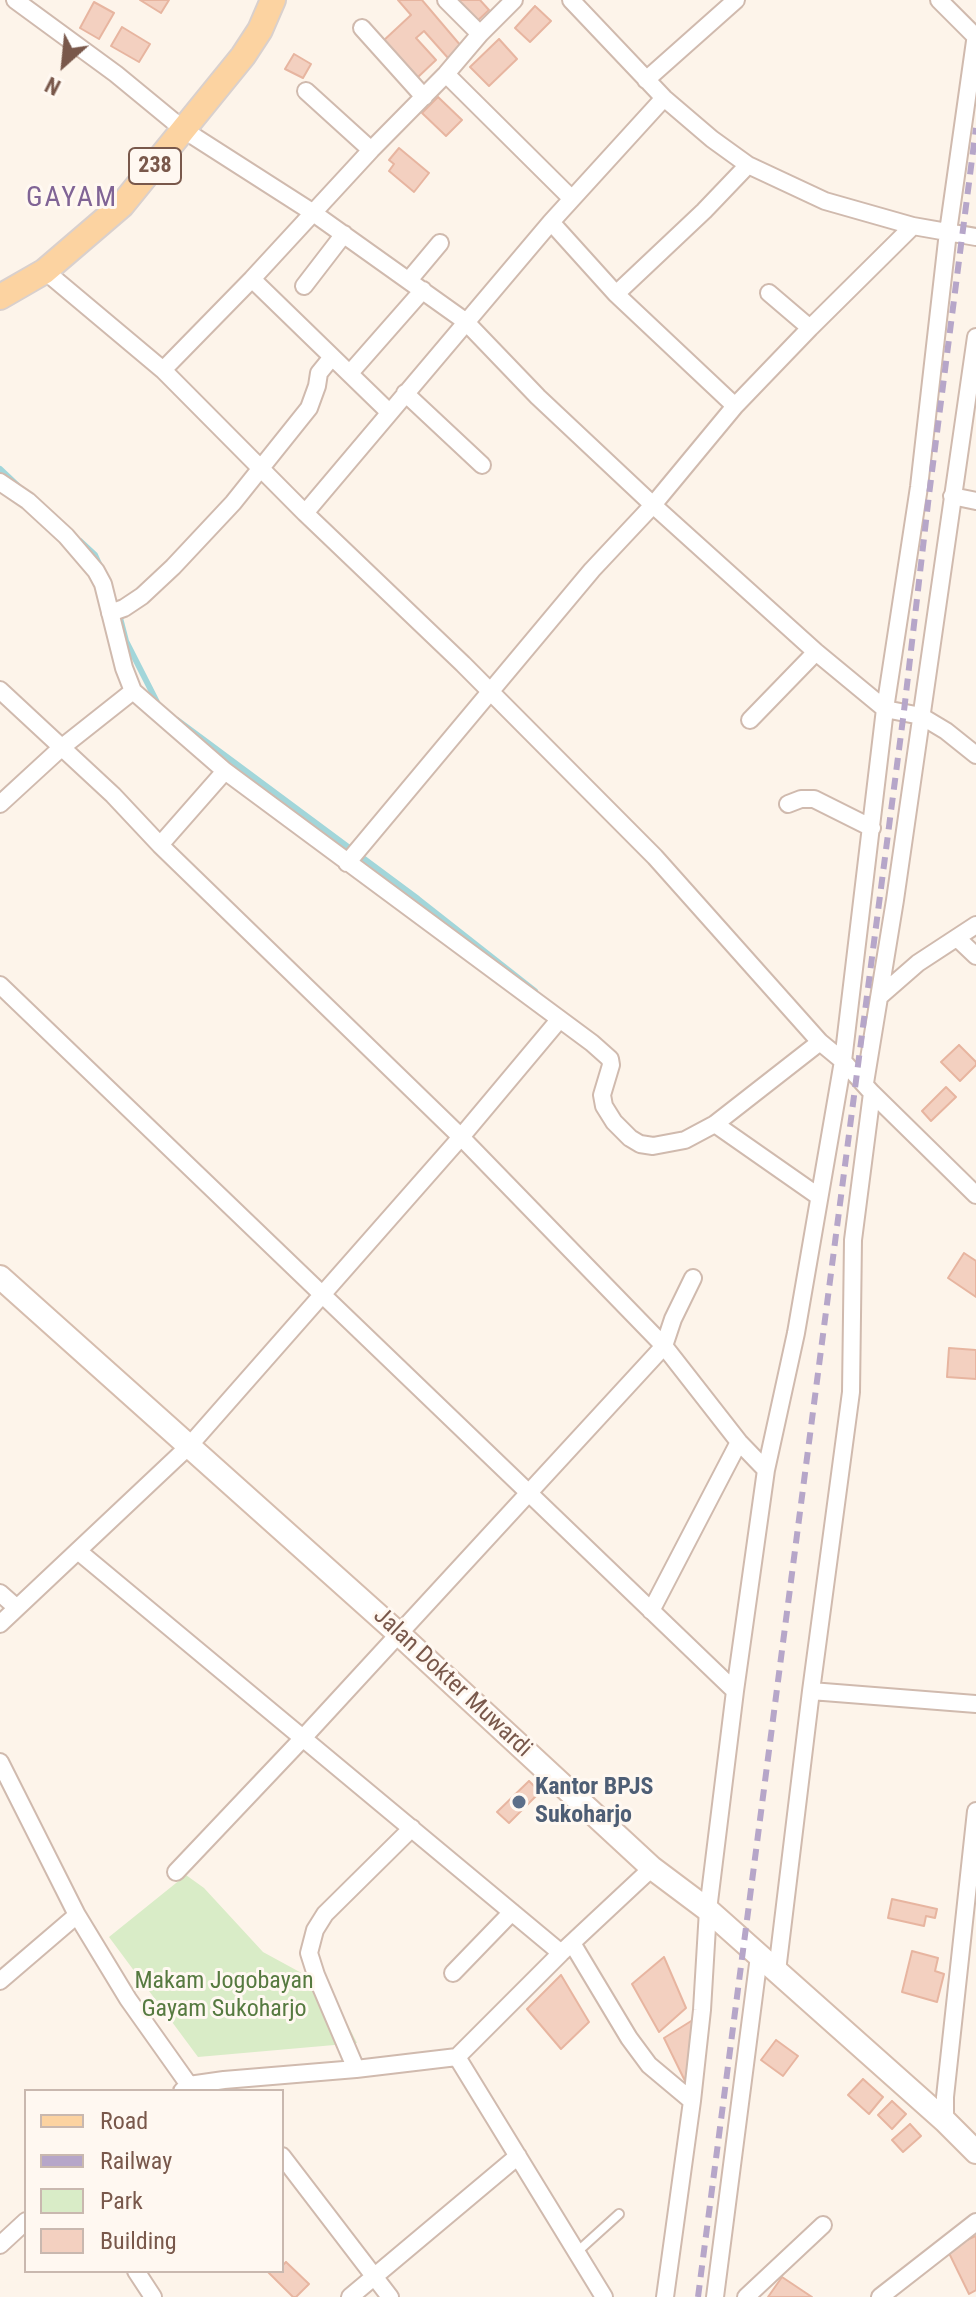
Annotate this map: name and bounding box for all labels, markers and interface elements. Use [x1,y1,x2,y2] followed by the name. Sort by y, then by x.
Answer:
[24,24,104,104] north arrow
[41,72,65,100] text: N
[129,148,181,184] road number: 238
[26,182,118,216] district label: GAYAM
[367,1602,537,1764] street label: Jalan Dokter Muwardi
[535,1774,653,1830] place label: Kantor BPJS Sukoharjo
[510,1793,528,1811] marker: Kantor BPJS Sukoharjo
[134,1968,314,2024] park label: Makam Jogobayan Gayam Sukoharjo
[24,2089,284,2273] legend
[100,2107,148,2135] text: Road
[100,2147,172,2175] text: Railway
[100,2187,143,2215] text: Park
[100,2227,177,2255] text: Building

